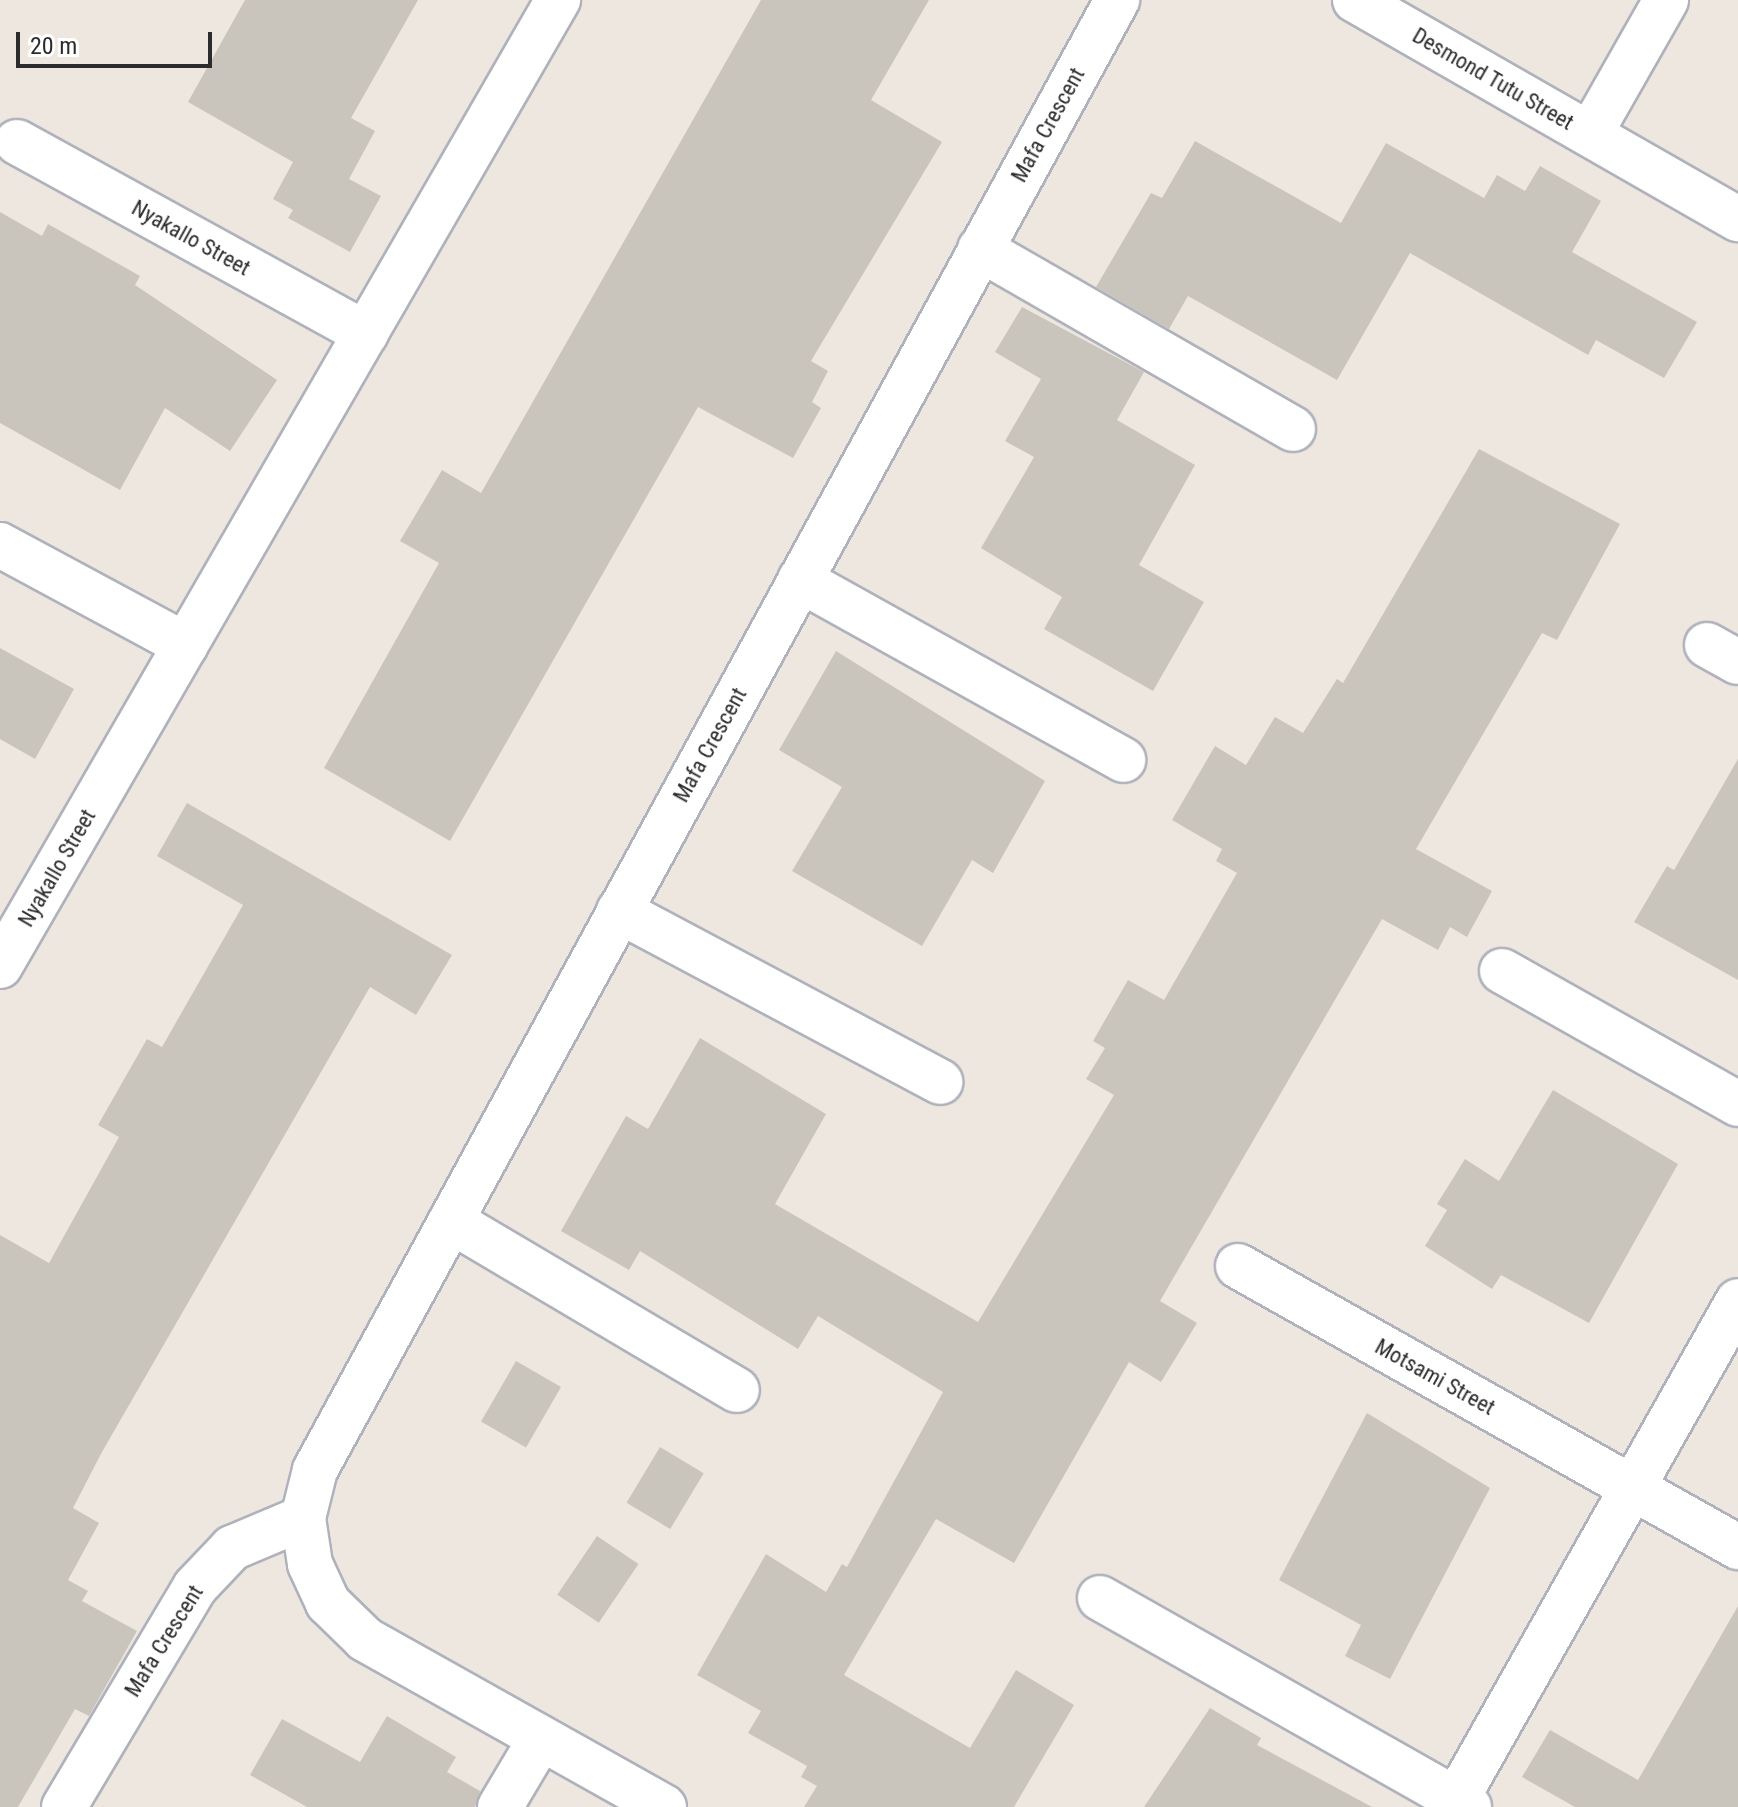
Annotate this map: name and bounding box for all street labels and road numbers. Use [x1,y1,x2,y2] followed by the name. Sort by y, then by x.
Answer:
[1408,22,1578,136] street label: Desmond Tutu Street
[1006,63,1090,187] street label: Mafa Crescent
[127,195,255,281] street label: Nyakallo Street
[668,683,752,807] street label: Mafa Crescent
[13,805,101,931] street label: Nyakallo Street
[1370,1333,1500,1421] street label: Motsami Street
[119,1580,209,1702] street label: Mafa Crescent

